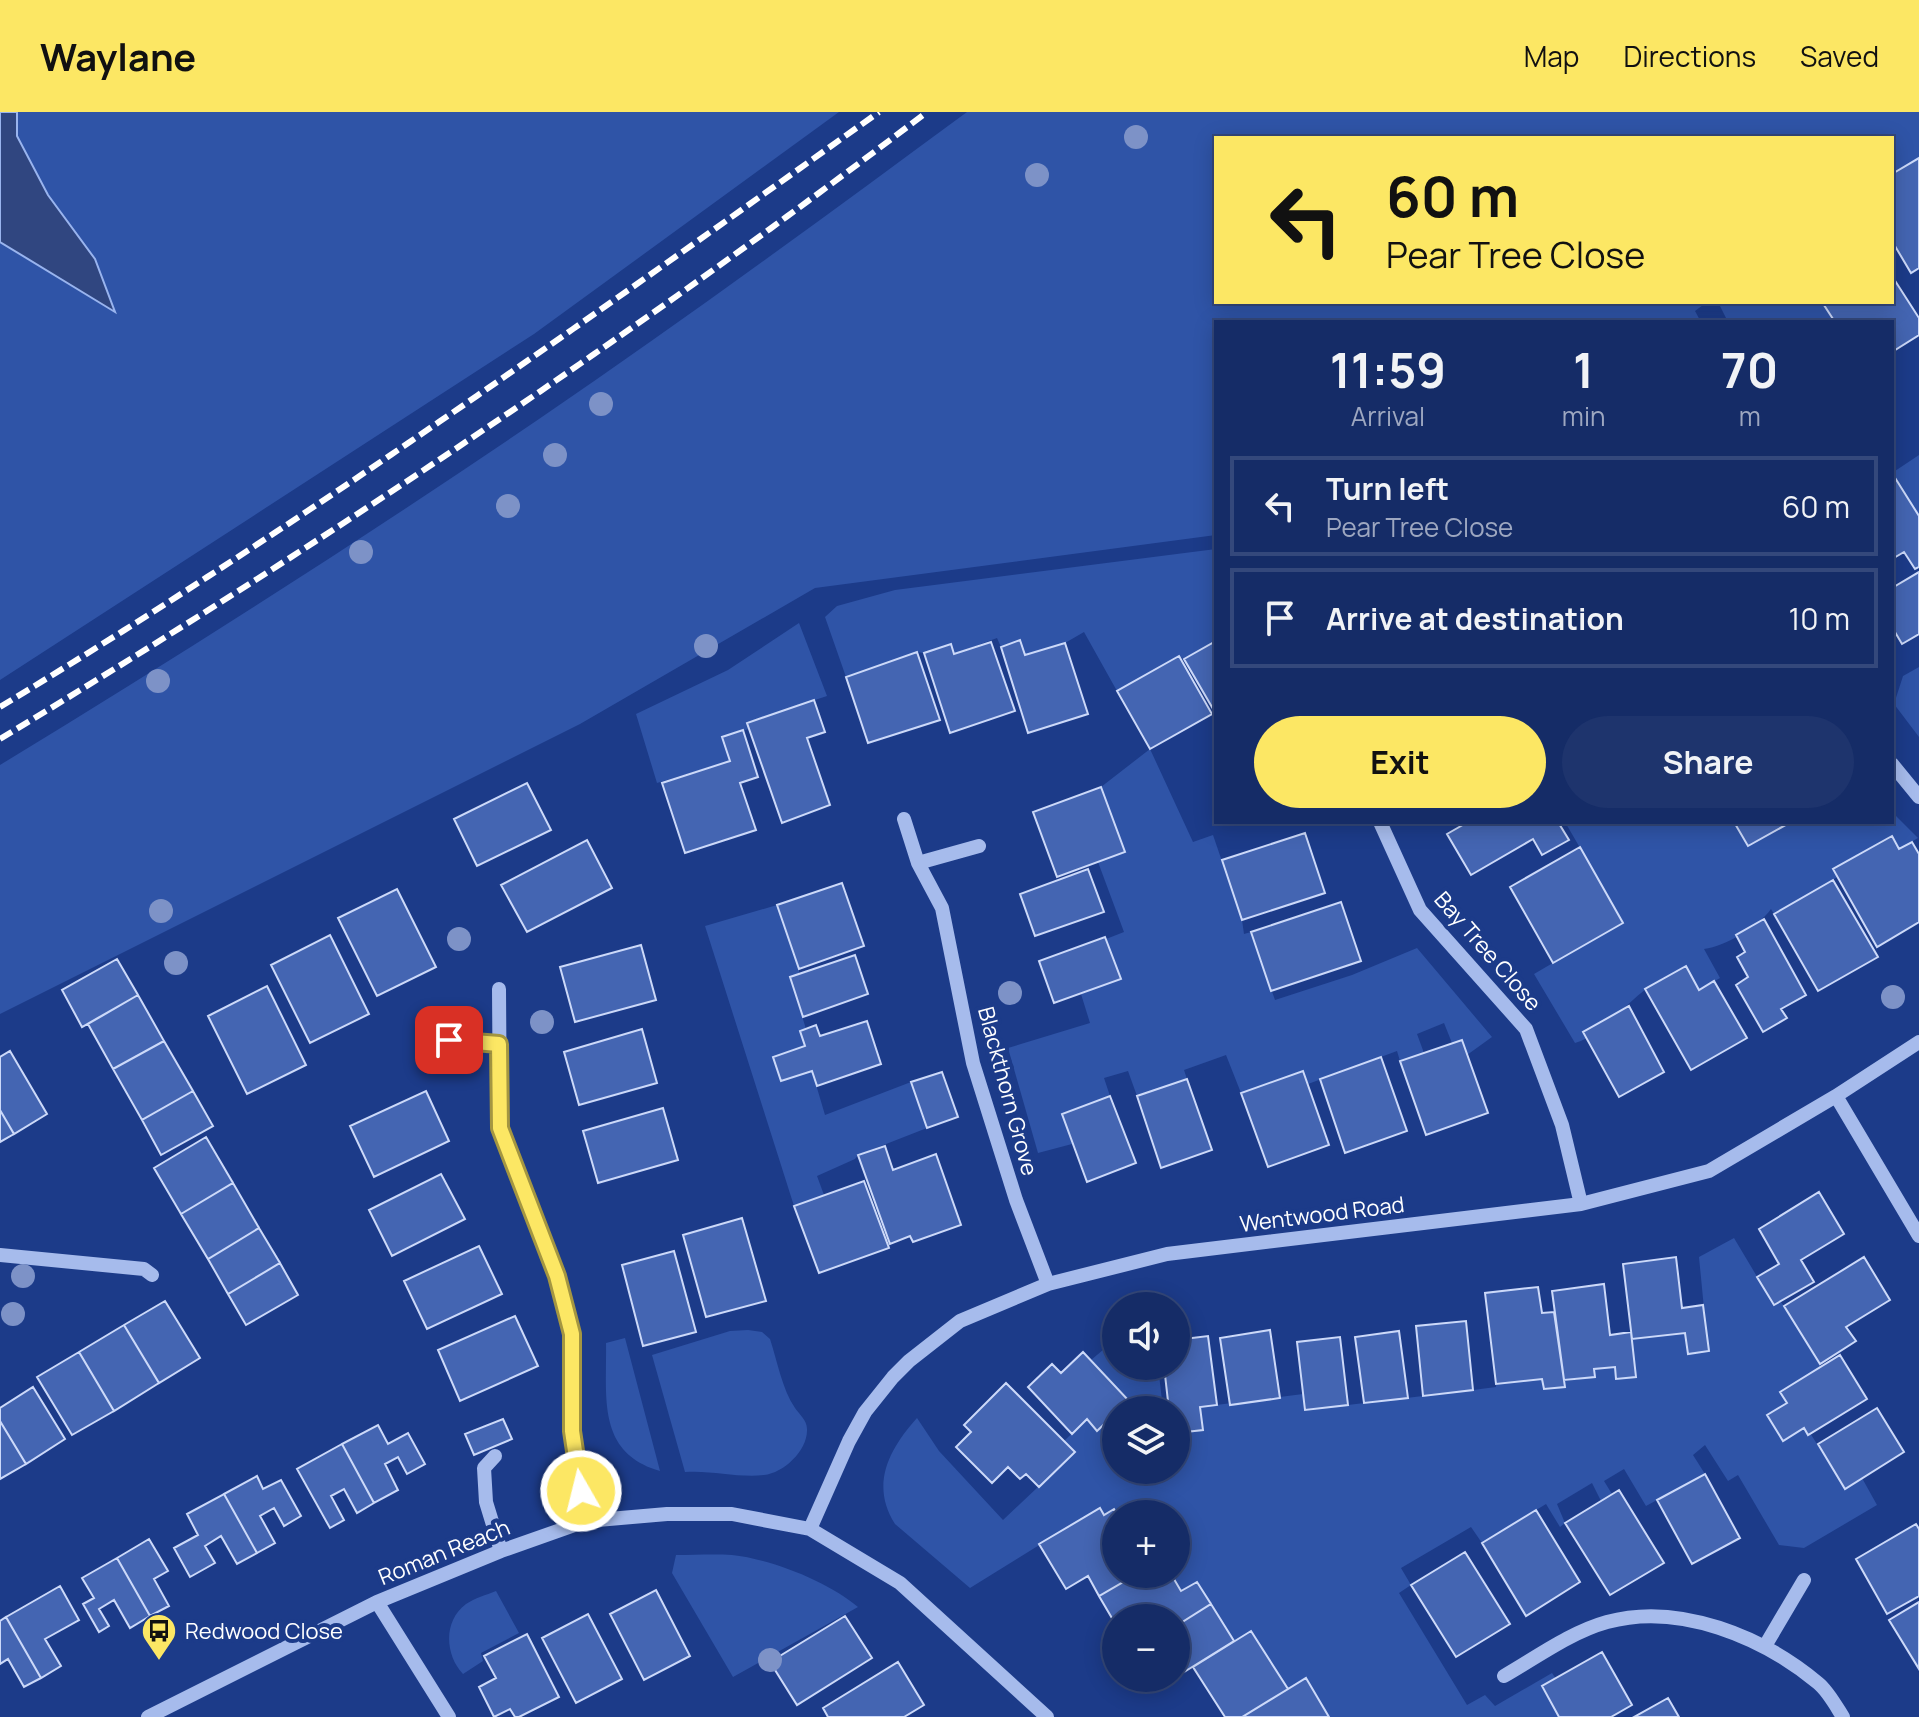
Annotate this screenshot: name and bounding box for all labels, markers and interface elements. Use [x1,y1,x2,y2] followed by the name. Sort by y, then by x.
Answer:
[40,30,196,82] text: Waylane
[1524,37,1579,75] text: Map
[1623,37,1756,75] text: Directions
[1800,37,1879,75] text: Saved
[1386,157,1519,234] text: 60 m
[1254,168,1358,272] icon: left
[1386,230,1645,279] text: Pear Tree Close
[1330,337,1446,402] text: 11:59
[1573,337,1594,402] text: 1
[1721,337,1778,402] text: 70
[1351,398,1425,434] text: Arrival
[1562,398,1605,434] text: min
[1739,398,1761,434] text: m
[1326,468,1449,509] text: Turn left
[1258,484,1302,528] icon: left
[1782,486,1850,527] text: 60 m
[1326,509,1513,545] text: Pear Tree Close
[1258,596,1302,640] icon: arrive
[1326,598,1624,639] text: Arrive at destination
[1789,598,1850,639] text: 10 m
[1254,716,1546,808] button: Exit
[1562,716,1854,808] button: Share
[1428,885,1548,1017] street label: Bay Tree Close
[971,1003,1045,1179] street label: Blackthorn Grove
[415,1006,483,1074] pin
[427,1018,471,1062] icon: arrive
[1238,1189,1406,1239] street label: Wentwood Road
[1102,1292,1190,1692] map controls
[1102,1292,1190,1380] button: sound
[1102,1396,1190,1484] button: layers
[539,1449,623,1533] position arrow
[1102,1500,1190,1588] button: +
[374,1512,514,1592] street label: Roman Reach
[1102,1604,1190,1692] button: −
[140,1612,178,1662] bus stop icon: Redwood Close
[185,1616,343,1646] place label: Redwood Close

